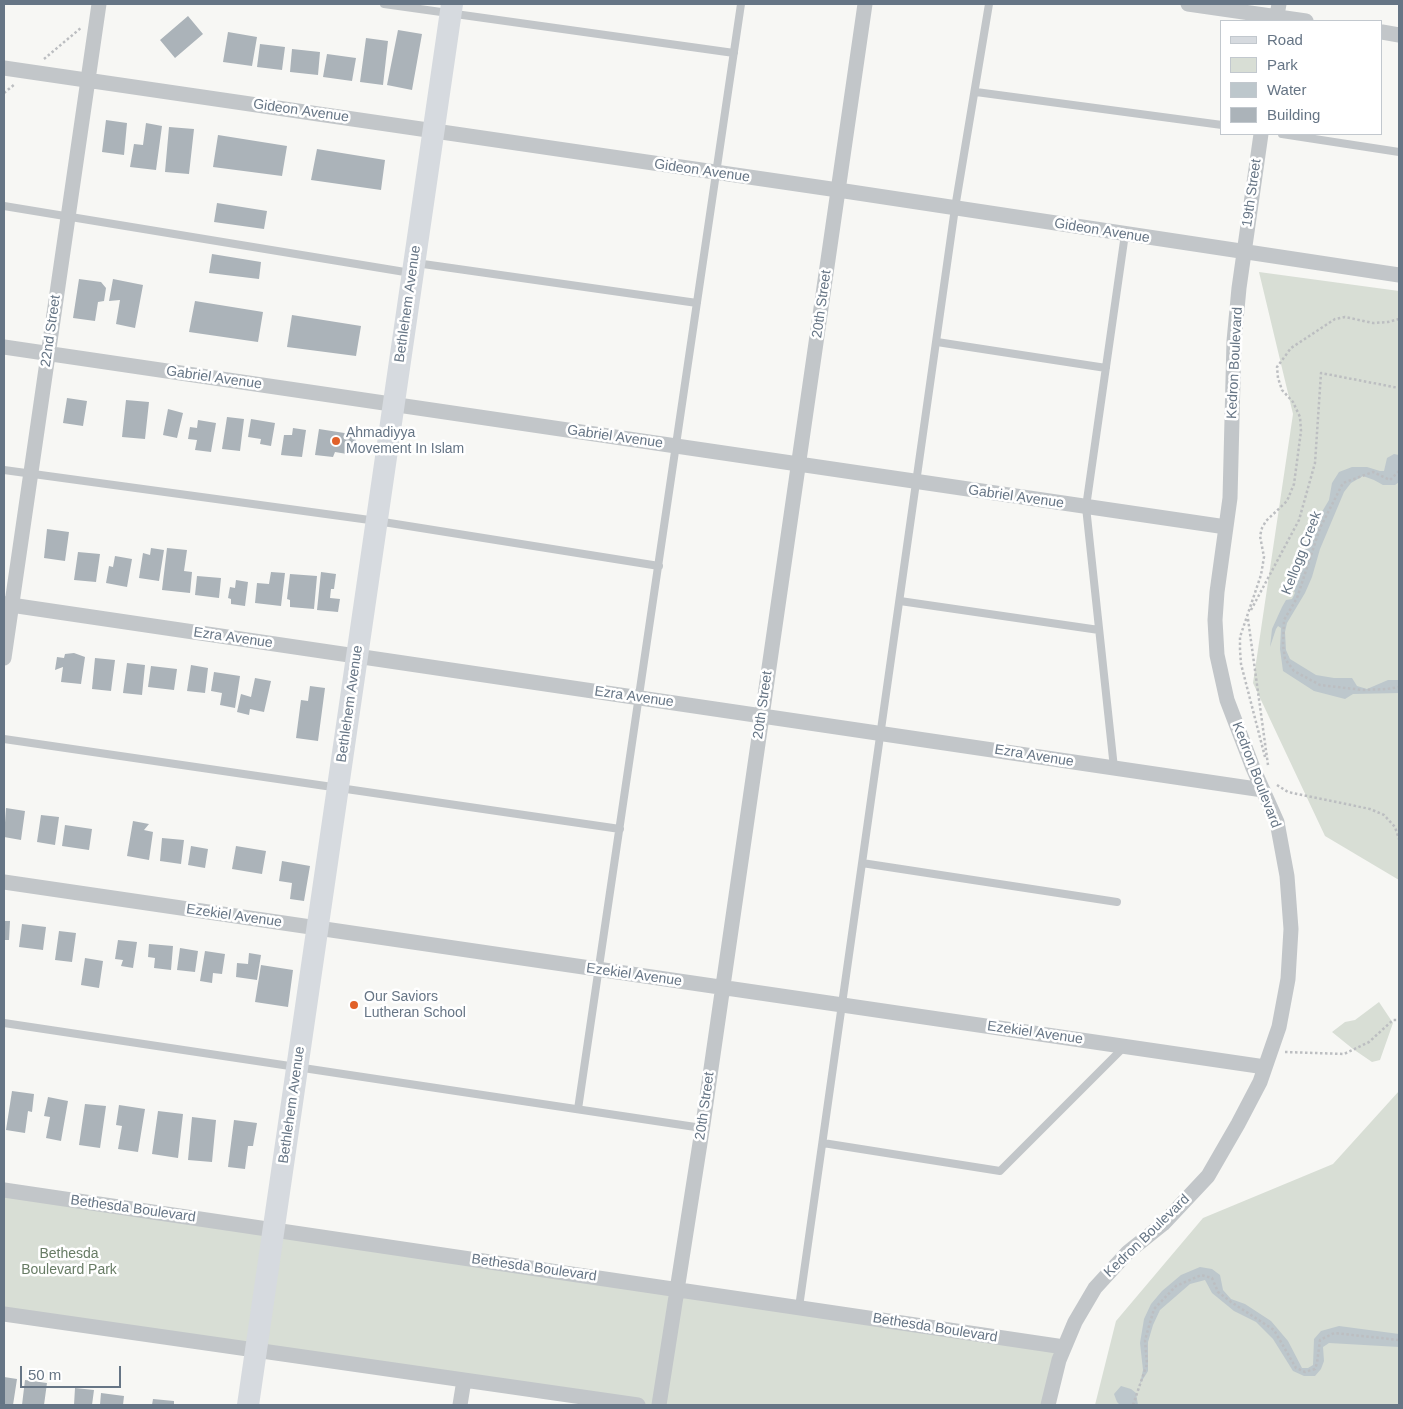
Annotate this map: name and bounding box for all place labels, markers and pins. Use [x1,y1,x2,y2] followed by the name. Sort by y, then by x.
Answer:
[346,425,464,458] place label: Ahmadiyya Movement In Islam
[330,435,342,447] marker: Ahmadiyya Movement In Islam
[364,989,466,1022] place label: Our Saviors Lutheran School
[348,999,360,1011] marker: Our Saviors Lutheran School

